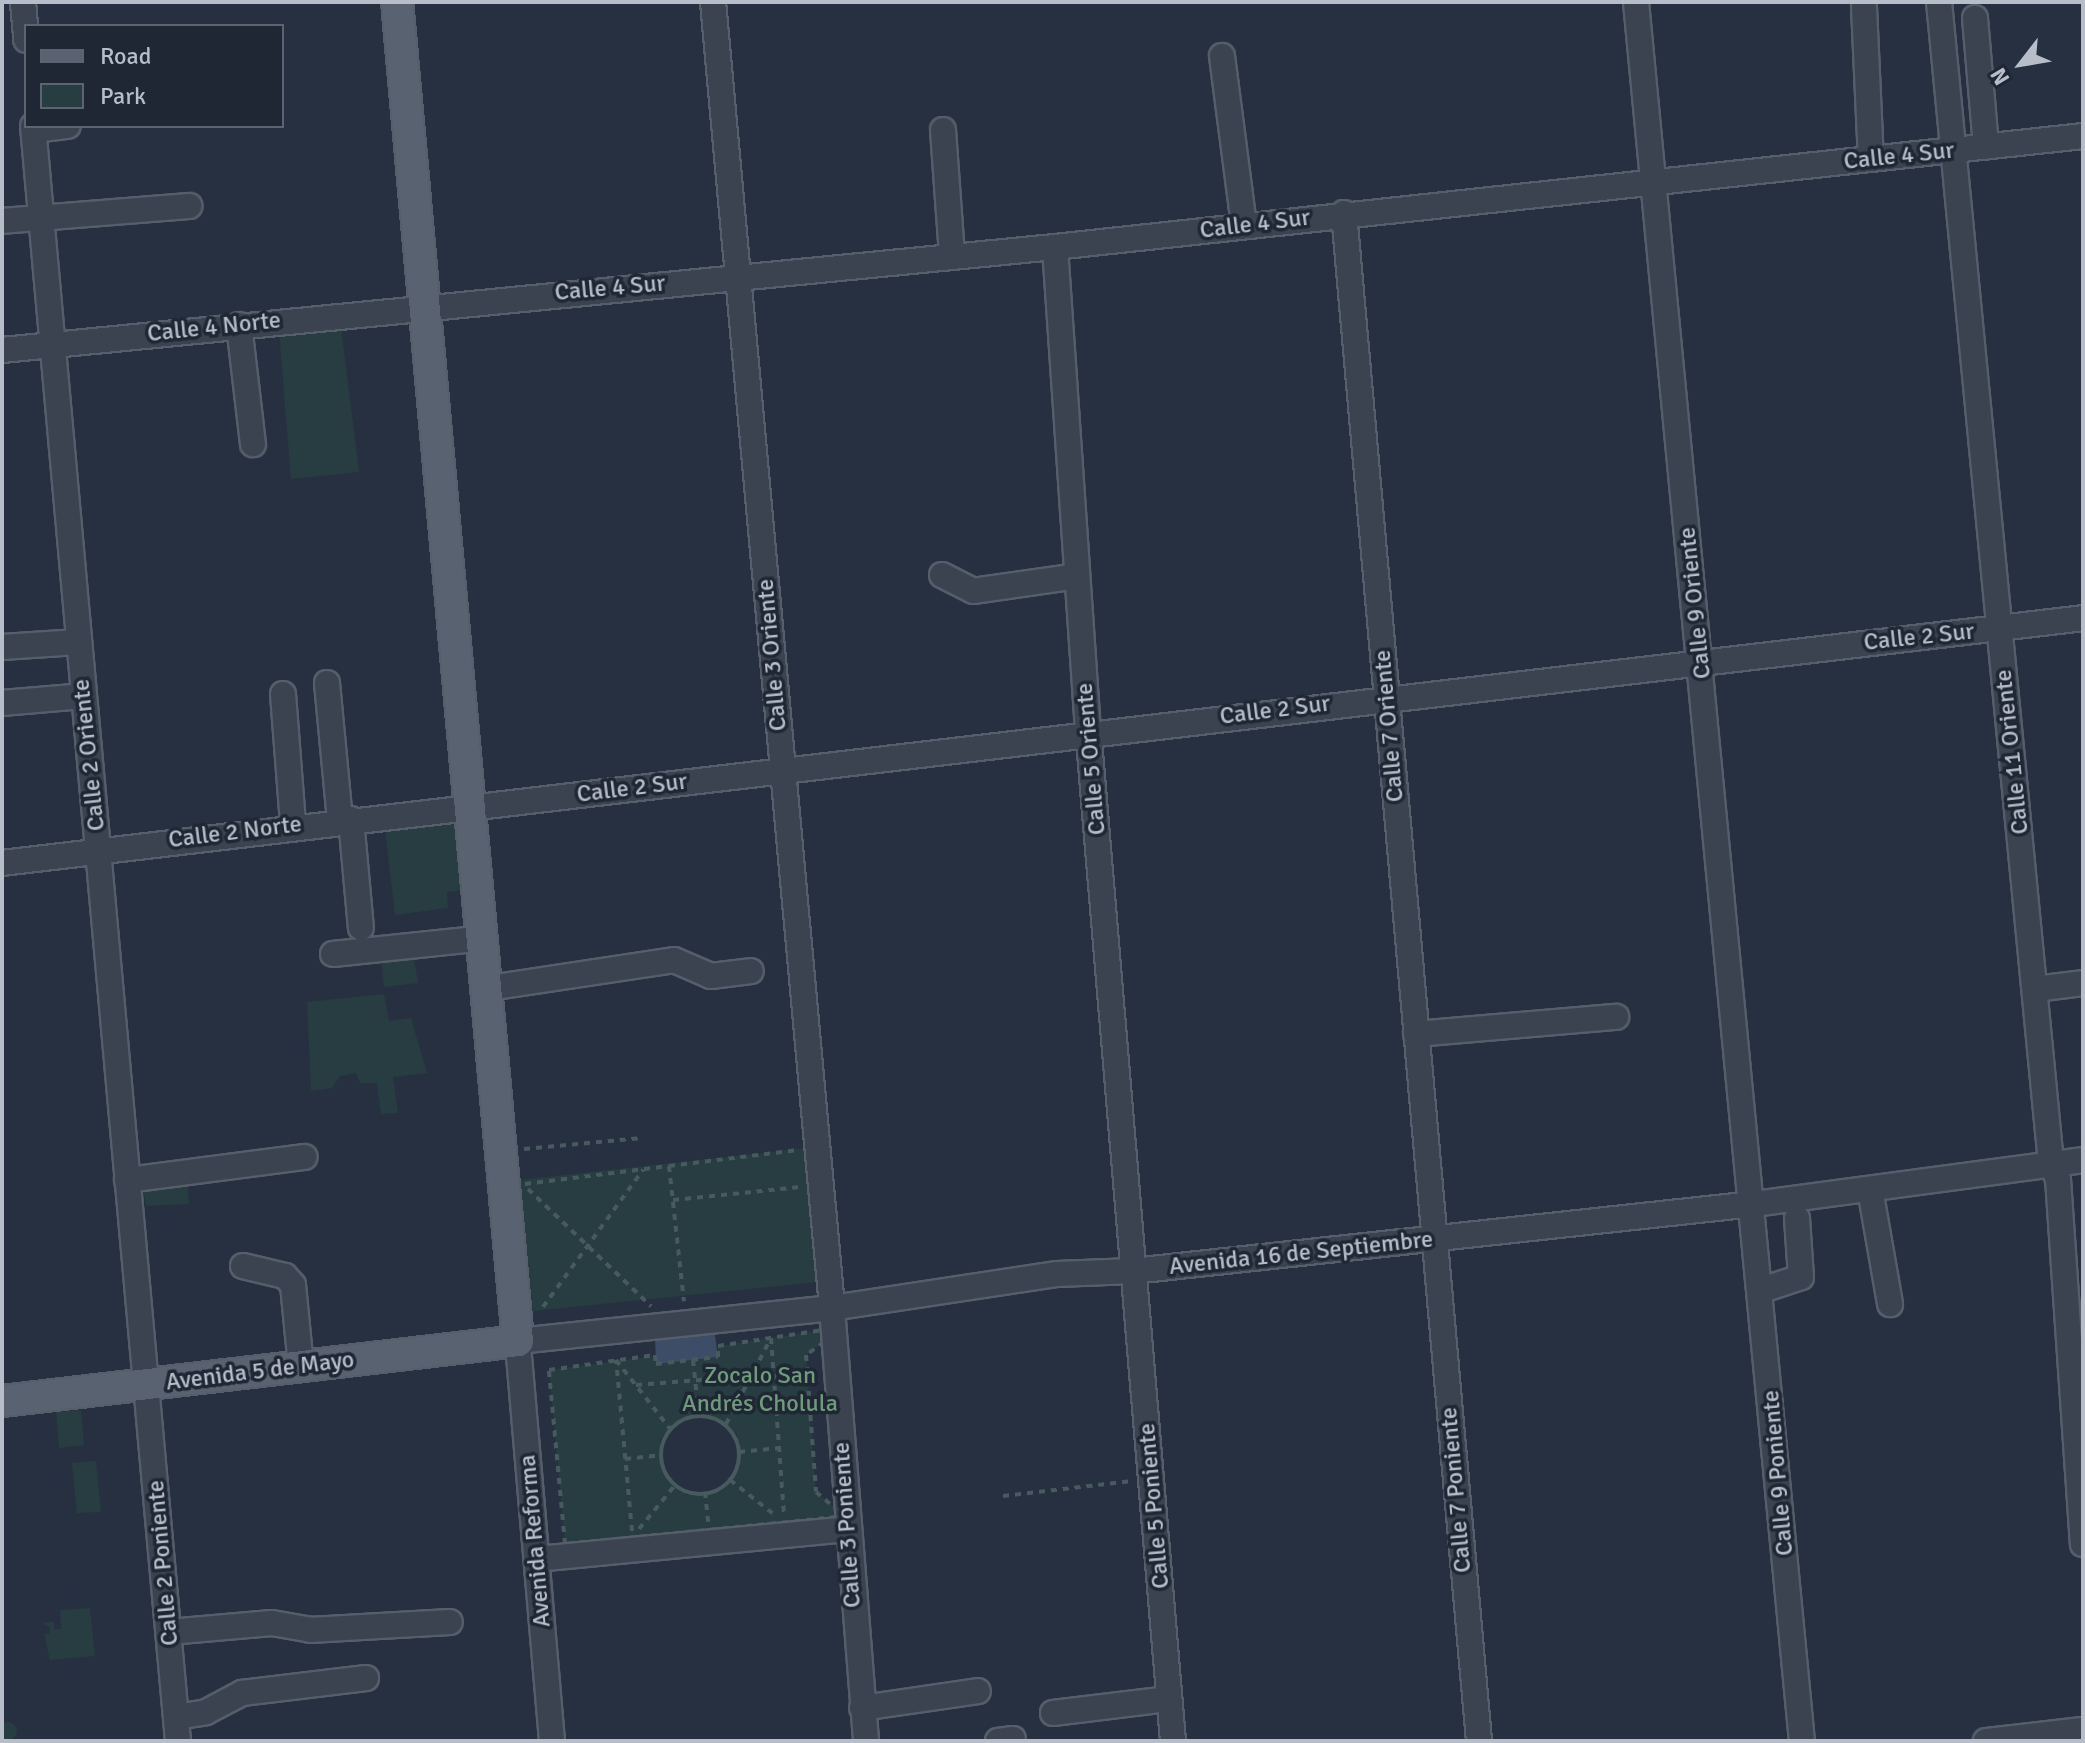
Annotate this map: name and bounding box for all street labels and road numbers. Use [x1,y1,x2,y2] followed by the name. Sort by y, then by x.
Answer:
[1842,136,1956,176] street label: Calle 4 Sur
[1198,203,1312,245] street label: Calle 4 Sur
[553,269,667,307] street label: Calle 4 Sur
[146,306,282,348] street label: Calle 4 Norte
[1673,526,1717,680] street label: Calle 9 Oriente
[751,578,793,732] street label: Calle 3 Oriente
[1862,617,1976,657] street label: Calle 2 Sur
[1368,649,1410,803] street label: Calle 7 Oriente
[1989,668,2035,836] street label: Calle 11 Oriente
[67,678,111,832] street label: Calle 2 Oriente
[1070,682,1112,836] street label: Calle 5 Oriente
[1218,689,1332,731] street label: Calle 2 Sur
[575,767,689,809] street label: Calle 2 Sur
[167,810,303,854] street label: Calle 2 Norte
[1168,1225,1434,1281] street label: Avenida 16 de Septiembre
[164,1345,356,1397] street label: Avenida 5 de Mayo
[1756,1389,1800,1557] street label: Calle 9 Poniente
[1434,1406,1478,1574] street label: Calle 7 Poniente
[1132,1422,1176,1590] street label: Calle 5 Poniente
[827,1441,867,1609] street label: Calle 3 Poniente
[513,1453,557,1629] street label: Avenida Reforma
[141,1479,185,1647] street label: Calle 2 Poniente

